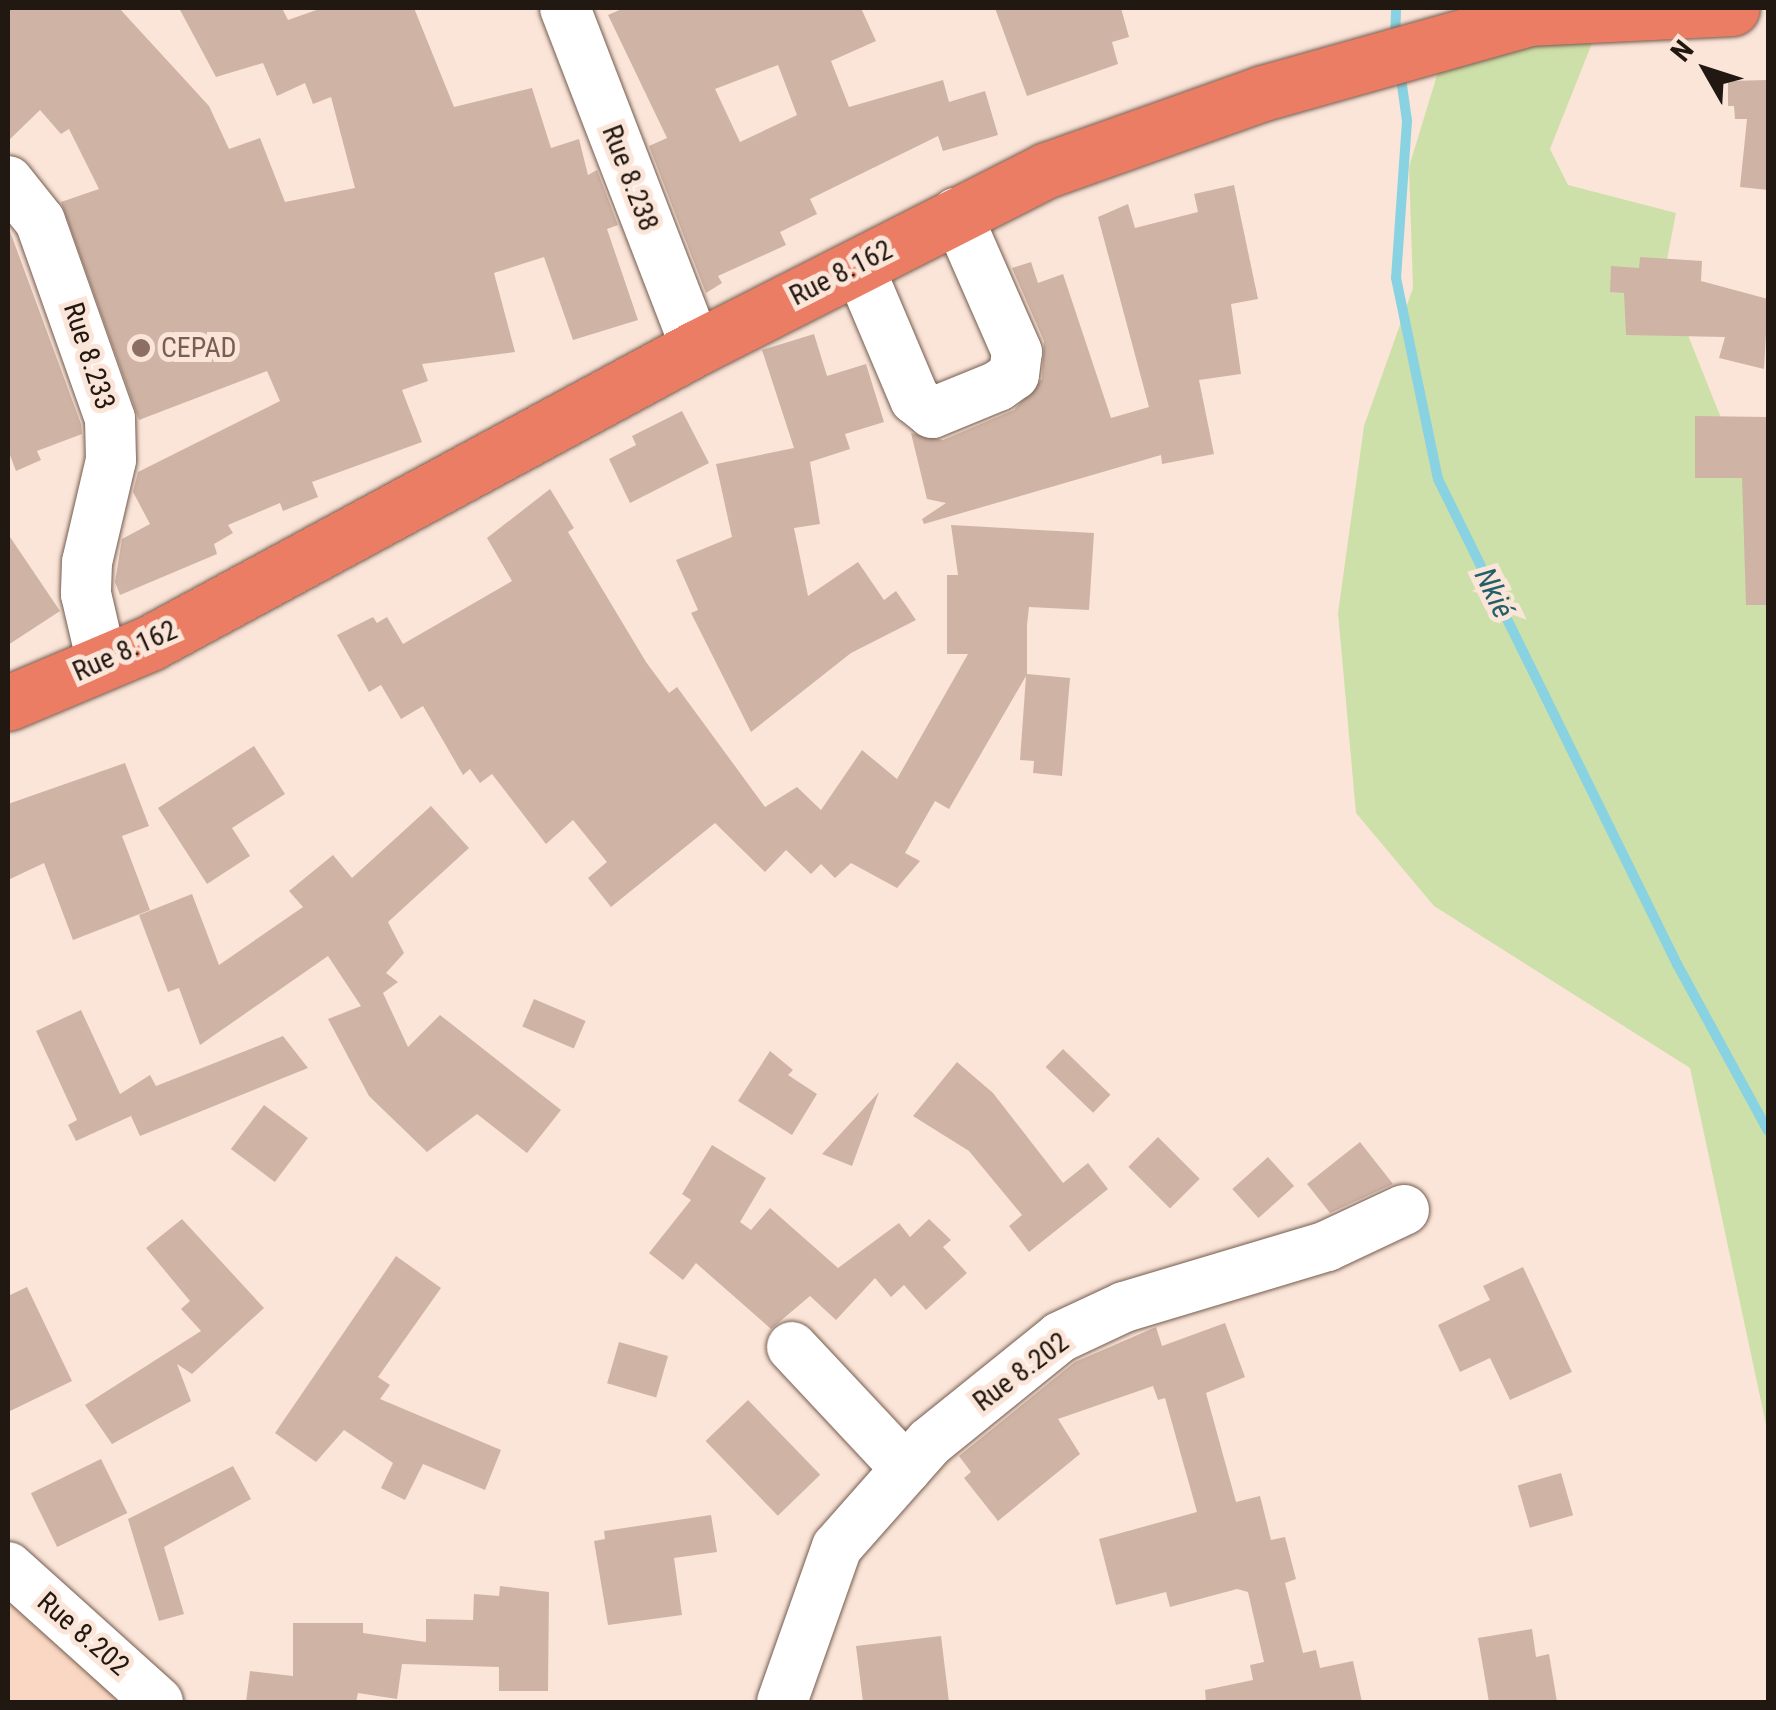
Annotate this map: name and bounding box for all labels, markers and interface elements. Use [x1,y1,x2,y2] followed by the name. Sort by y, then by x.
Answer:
[1656,20,1756,120] north arrow
[1664,34,1701,68] text: N
[594,120,666,236] street label: Rue 8.238
[784,233,898,313] street label: Rue 8.162
[56,298,122,414] street label: Rue 8.233
[161,331,237,365] place label: CEPAD
[130,337,152,359] marker: CEPAD
[1467,562,1521,624] water label: Nkié
[68,613,182,689] street label: Rue 8.162
[967,1325,1075,1419] street label: Rue 8.202
[30,1585,136,1683] street label: Rue 8.202

